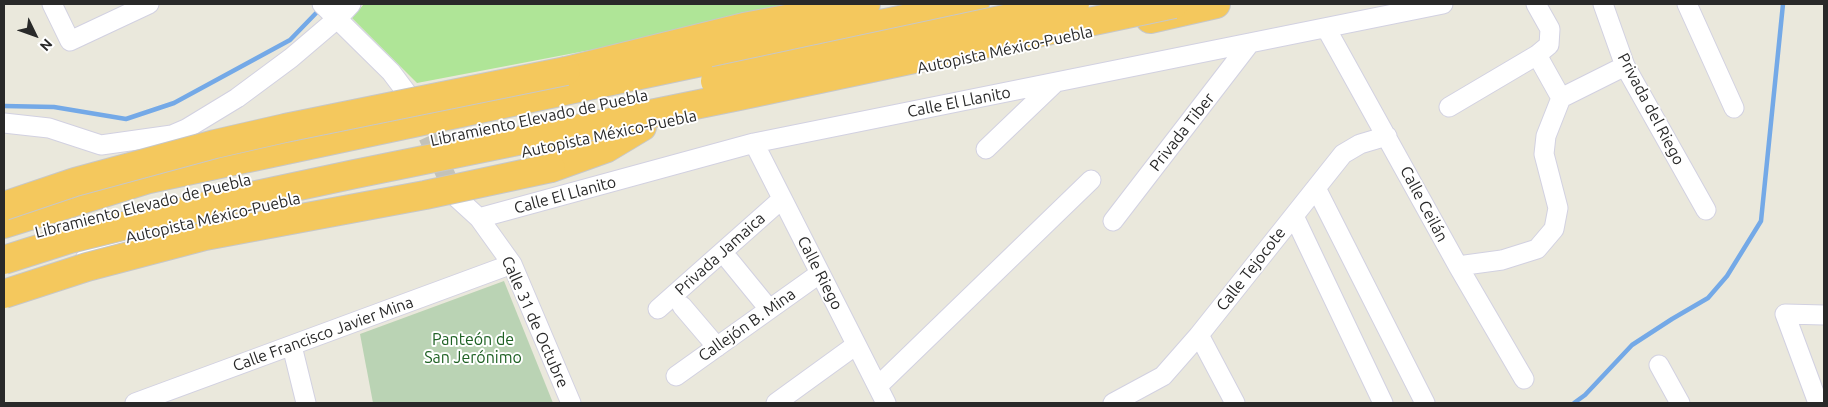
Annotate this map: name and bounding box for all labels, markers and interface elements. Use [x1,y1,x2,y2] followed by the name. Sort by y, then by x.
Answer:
[10,10,60,60] north arrow
[915,22,1095,78] street label: Autopista México-Puebla
[37,36,56,54] text: N
[1613,50,1689,168] street label: Privada del Riego
[906,83,1012,121] street label: Calle El Llanito
[428,86,650,150] street label: Libramiento Elevado de Puebla
[1145,89,1219,175] street label: Privada Tiber
[519,106,699,162] street label: Autopista México-Puebla
[1396,163,1452,245] street label: Calle Ceilán
[33,170,253,242] street label: Libramiento Elevado de Puebla
[512,172,618,218] street label: Calle El Llanito
[124,189,302,247] street label: Autopista México-Puebla
[671,209,769,299] street label: Privada Jamaica
[1212,223,1290,315] street label: Calle Tejocote
[793,233,847,313] street label: Calle Riego
[497,253,573,391] street label: Calle 31 de Octubre
[695,284,799,366] street label: Callejón B. Mina
[230,292,416,376] street label: Calle Francisco Javier Mina
[424,330,522,368] park label: Panteón de San Jerónimo

